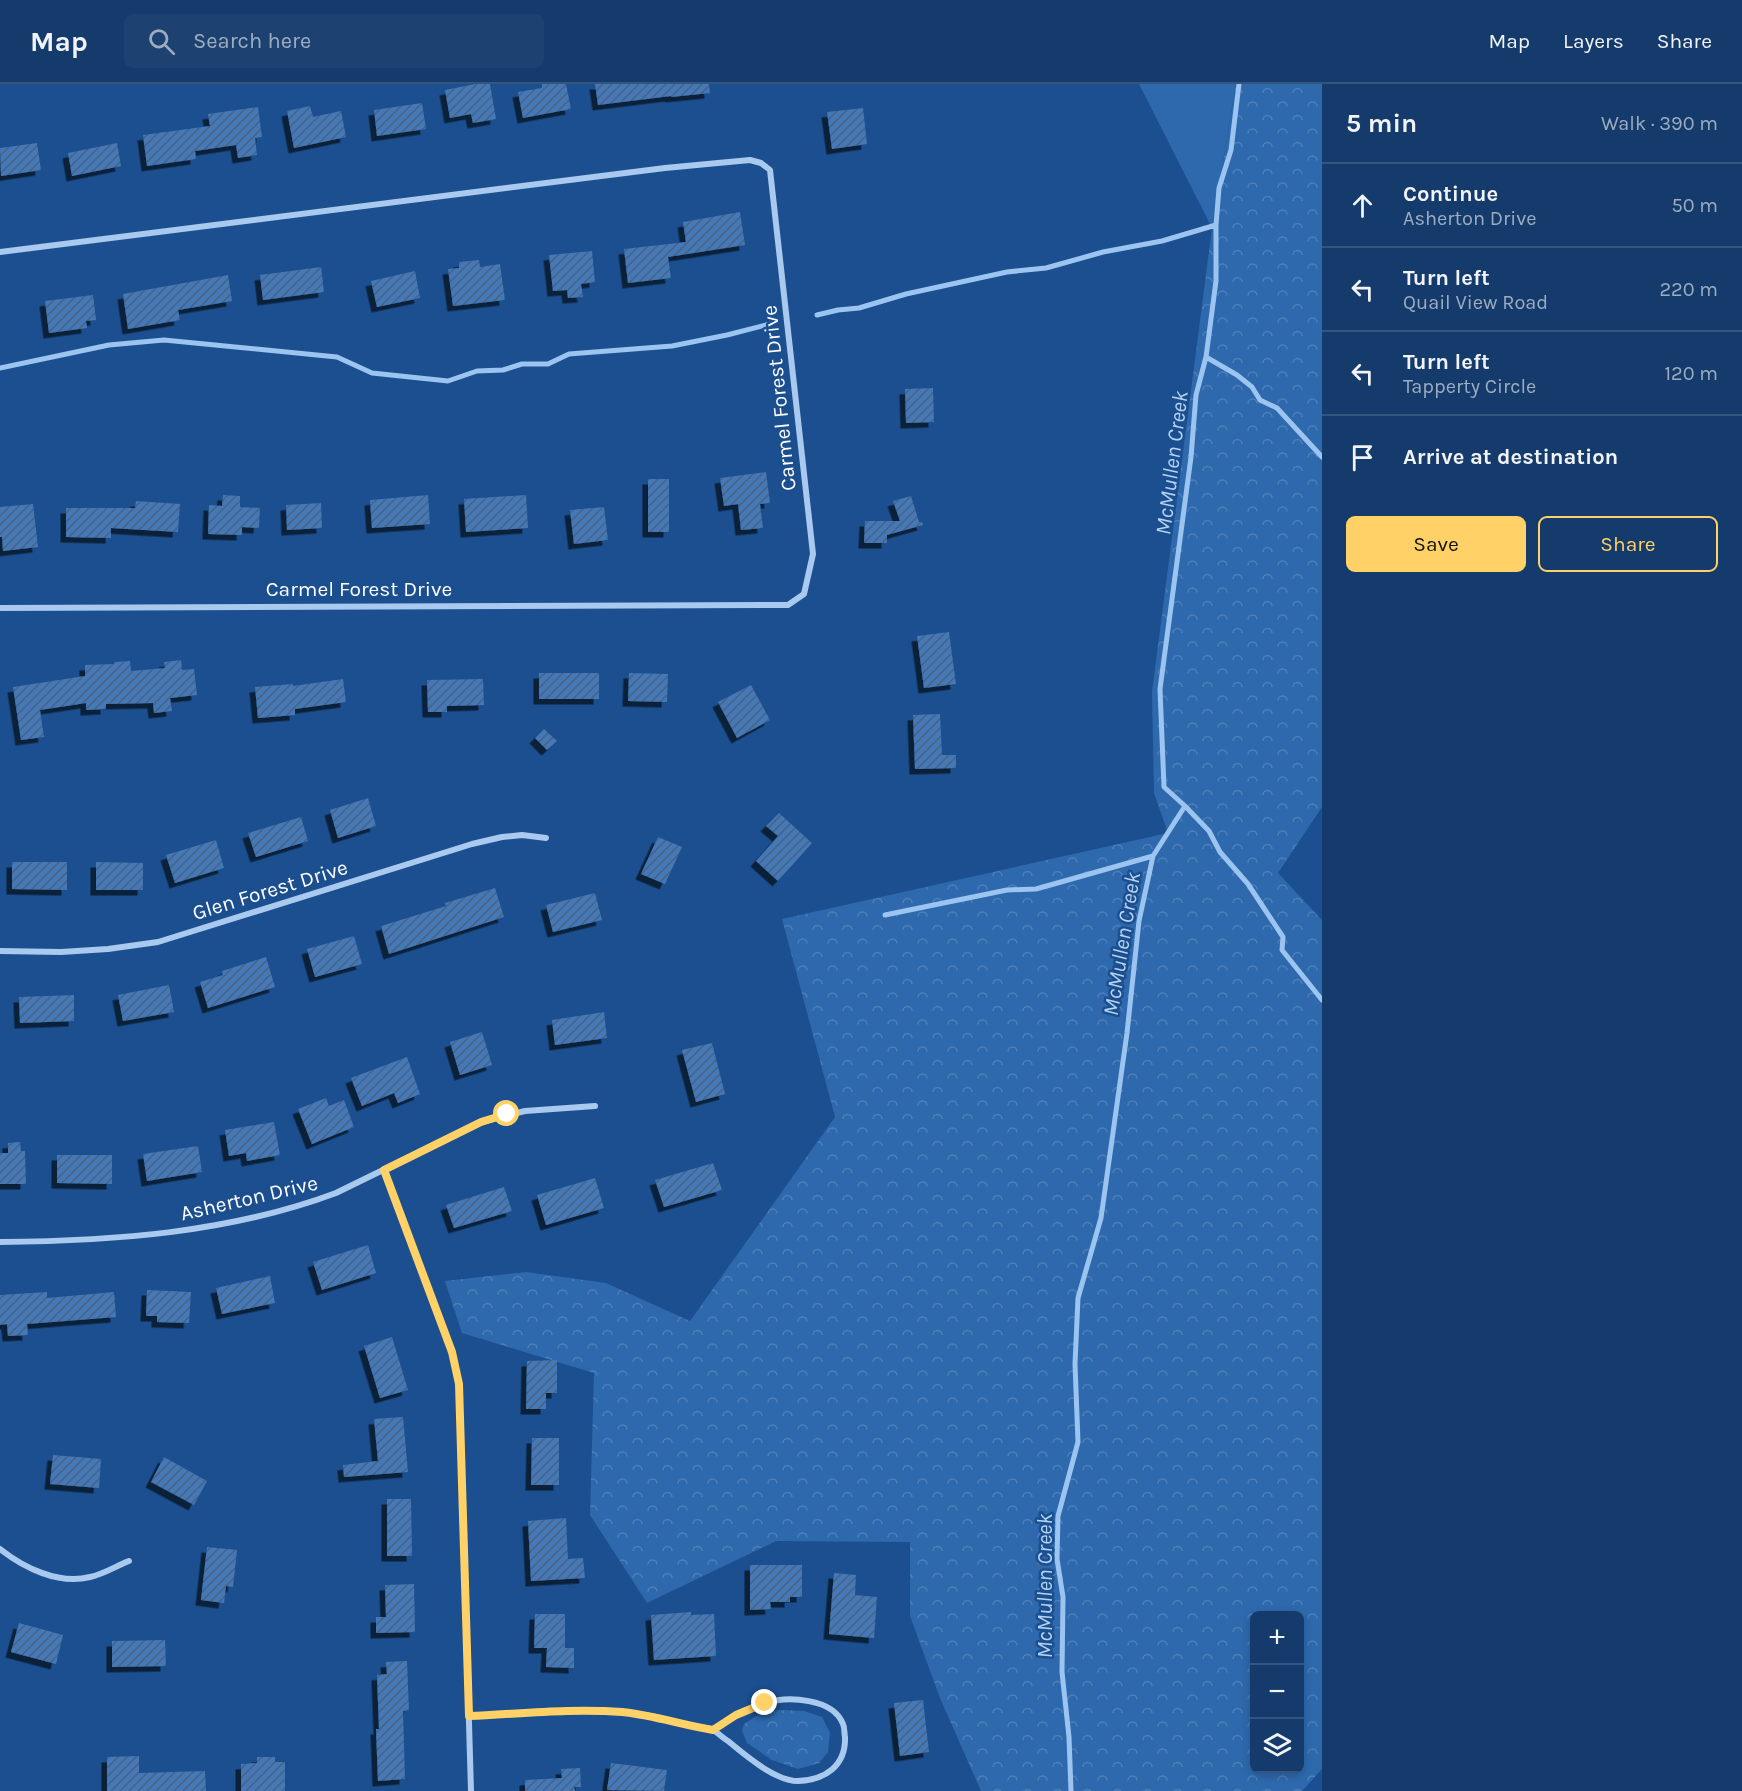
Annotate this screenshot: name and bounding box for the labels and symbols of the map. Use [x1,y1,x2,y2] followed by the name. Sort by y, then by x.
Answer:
[757,304,801,492] street label: Carmel Forest Drive
[1150,389,1194,537] water label: McMullen Creek
[266,577,452,601] street label: Carmel Forest Drive
[189,855,351,925] street label: Glen Forest Drive
[1098,870,1146,1018] water label: McMullen Creek
[493,1100,519,1126] route start
[178,1171,320,1225] street label: Asherton Drive
[1032,1513,1058,1658] water label: McMullen Creek
[751,1689,777,1715] route end

